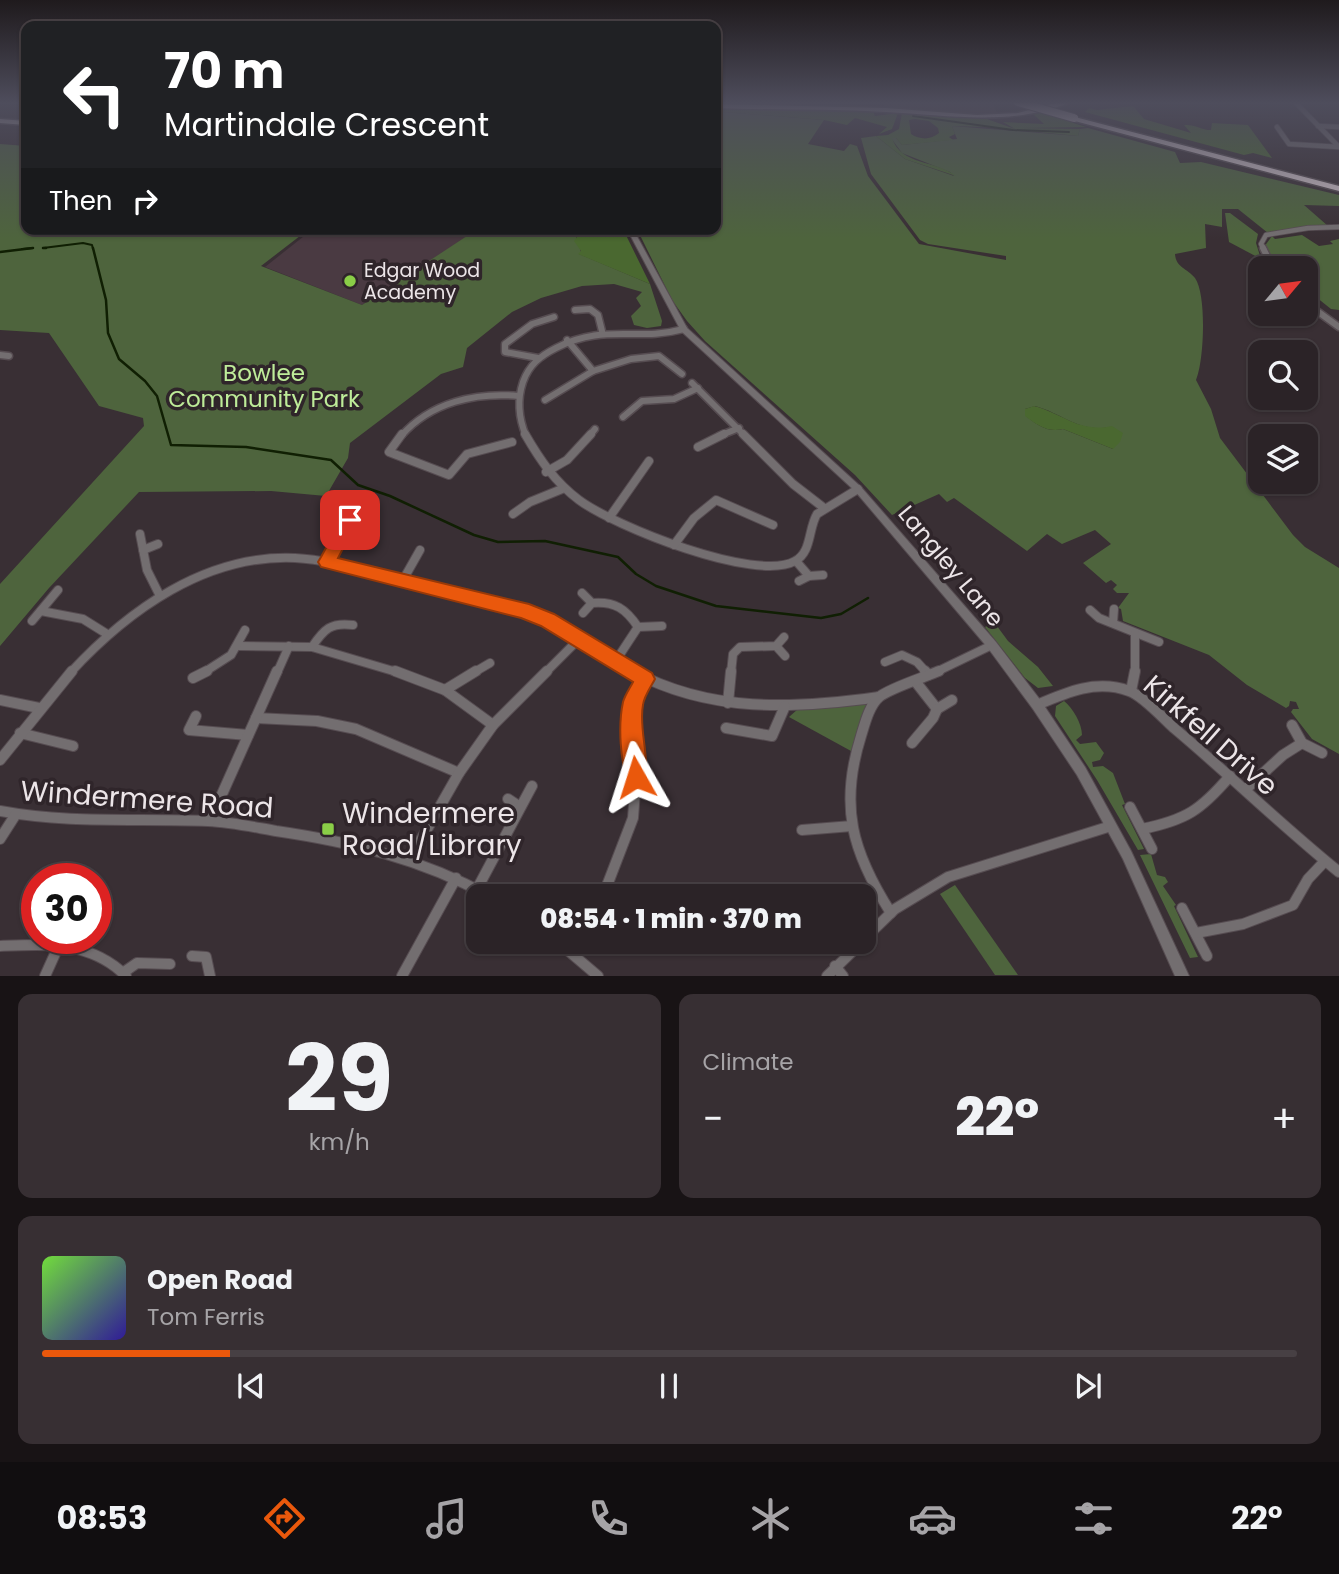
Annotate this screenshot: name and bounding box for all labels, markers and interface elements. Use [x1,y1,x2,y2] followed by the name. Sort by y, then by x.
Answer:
[164,37,284,105] text: 70 m
[49,49,140,140] icon: left
[164,102,489,147] text: Martindale Crescent
[126,182,164,220] icon: right
[49,183,112,219] text: Then
[1248,256,1318,326] north arrow
[1248,256,1318,494] map controls
[364,257,480,306] place label: Edgar Wood Academy
[342,273,358,289] marker: Edgar Wood Academy
[1248,340,1318,410] button: search
[168,357,360,415] park label: Bowlee Community Park
[1248,424,1318,494] button: layers
[320,490,380,550] pin
[891,499,1011,633] street label: Langley Lane
[331,501,369,539] icon: arrive
[1135,666,1286,805] street label: Kirkfell Drive
[599,740,673,814] position arrow
[19,771,275,828] street label: Windermere Road
[342,794,522,865] place label: Windermere Road/Library
[320,821,336,837] marker: Windermere Road/Library
[21,863,112,954] speed limit sign: 30
[540,901,802,937] text: 08:54 · 1 min · 370 m
[285,1015,393,1143] text: 29
[703,1046,793,1078] text: Climate
[955,1081,1039,1154] text: 22°
[703,1092,723,1145] text: −
[1271,1092,1297,1145] text: +
[309,1126,370,1158] text: km/h
[147,1262,293,1298] text: Open Road
[147,1301,265,1333] text: Tom Ferris
[232,1367,270,1405] icon: previous
[650,1367,688,1405] icon: pause
[1069,1367,1107,1405] icon: next
[260,1494,309,1543] icon: directions
[422,1494,471,1543] icon: music
[584,1494,633,1543] icon: phone
[746,1494,795,1543] icon: climate
[908,1494,957,1543] icon: car
[1069,1494,1118,1543] icon: filters
[56,1495,147,1540] text: 08:53
[1231,1495,1283,1540] text: 22°

